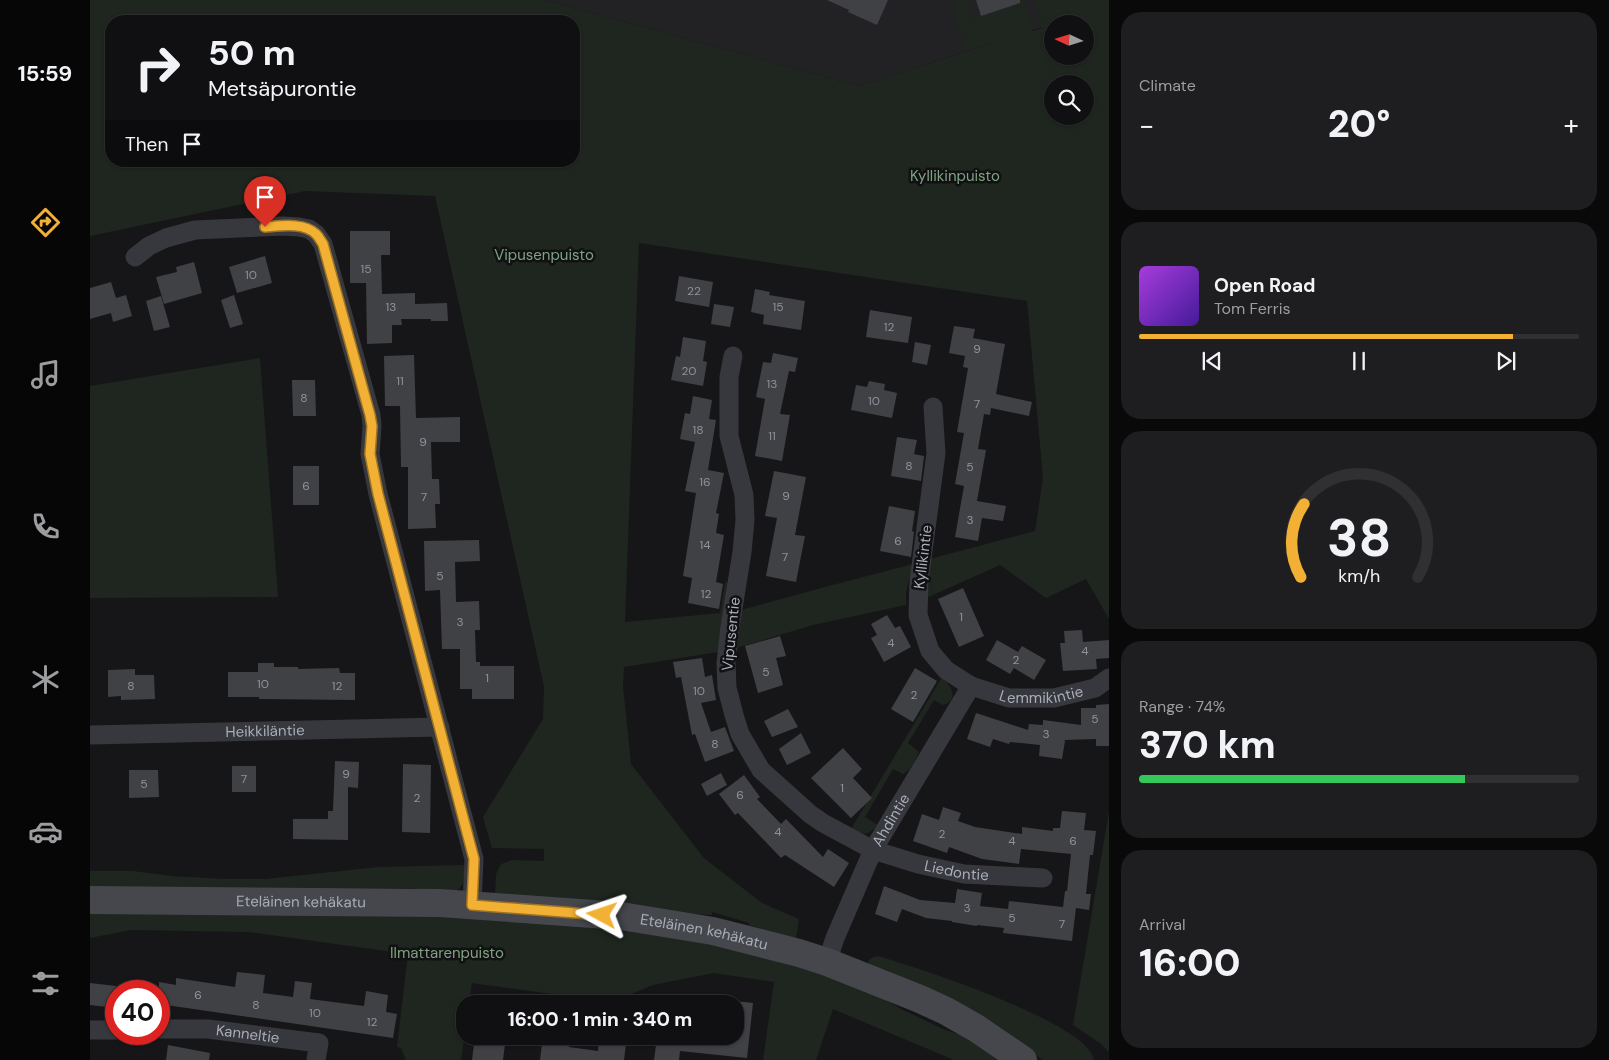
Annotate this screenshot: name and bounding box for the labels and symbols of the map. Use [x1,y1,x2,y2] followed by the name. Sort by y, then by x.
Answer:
[1044,15,1094,65] north arrow
[910,166,1000,186] park label: Kyllikinpuisto
[244,176,286,227] pin
[494,245,594,265] park label: Vipusenpuisto
[360,261,372,277] house number: 15
[245,267,257,283] house number: 10
[687,283,701,299] house number: 22
[386,299,396,315] house number: 13
[772,299,784,315] house number: 15
[884,319,894,335] house number: 12
[973,341,981,357] house number: 9
[681,363,697,379] house number: 20
[396,373,404,389] house number: 11
[767,376,777,392] house number: 13
[300,390,308,406] house number: 8
[868,393,880,409] house number: 10
[974,396,980,412] house number: 7
[692,422,704,438] house number: 18
[768,428,776,444] house number: 11
[419,434,427,450] house number: 9
[905,458,913,474] house number: 8
[966,459,974,475] house number: 5
[699,474,711,490] house number: 16
[302,478,310,494] house number: 6
[782,488,790,504] house number: 9
[421,489,427,505] house number: 7
[966,512,974,528] house number: 3
[909,524,937,590] street label: Kyllikintie
[894,533,902,549] house number: 6
[699,537,711,553] house number: 14
[782,549,788,565] house number: 7
[436,568,444,584] house number: 5
[701,586,711,602] house number: 12
[717,596,745,672] street label: Vipusentie
[959,609,963,625] house number: 1
[456,614,464,630] house number: 3
[887,635,895,651] house number: 4
[1081,643,1089,659] house number: 4
[1013,652,1020,668] house number: 2
[762,664,770,680] house number: 5
[485,670,489,686] house number: 1
[257,676,269,692] house number: 10
[127,678,135,694] house number: 8
[332,678,342,694] house number: 12
[997,681,1085,708] street label: Lemmikintie
[693,683,705,699] house number: 10
[911,687,918,703] house number: 2
[1091,711,1099,727] house number: 5
[225,720,305,742] street label: Heikkiläntie
[1042,726,1050,742] house number: 3
[711,736,719,752] house number: 8
[342,766,350,782] house number: 9
[241,771,247,787] house number: 7
[140,776,148,792] house number: 5
[840,780,844,796] house number: 1
[736,787,744,803] house number: 6
[414,790,421,806] house number: 2
[867,790,914,850] street label: Ahdintie
[774,824,782,840] house number: 4
[939,826,946,842] house number: 2
[1008,833,1016,849] house number: 4
[1069,833,1077,849] house number: 6
[922,856,989,885] street label: Liedontie
[575,888,627,940] position arrow
[236,891,366,912] street label: Eteläinen kehäkatu
[963,900,971,916] house number: 3
[639,909,770,955] street label: Eteläinen kehäkatu
[1008,910,1016,926] house number: 5
[1059,916,1065,932] house number: 7
[390,943,504,963] park label: Ilmattarenpuisto
[105,980,170,1045] speed limit sign: 40
[194,987,202,1003] house number: 6
[252,997,260,1013] house number: 8
[309,1005,321,1021] house number: 10
[367,1014,377,1030] house number: 12
[215,1020,281,1048] street label: Kanneltie

